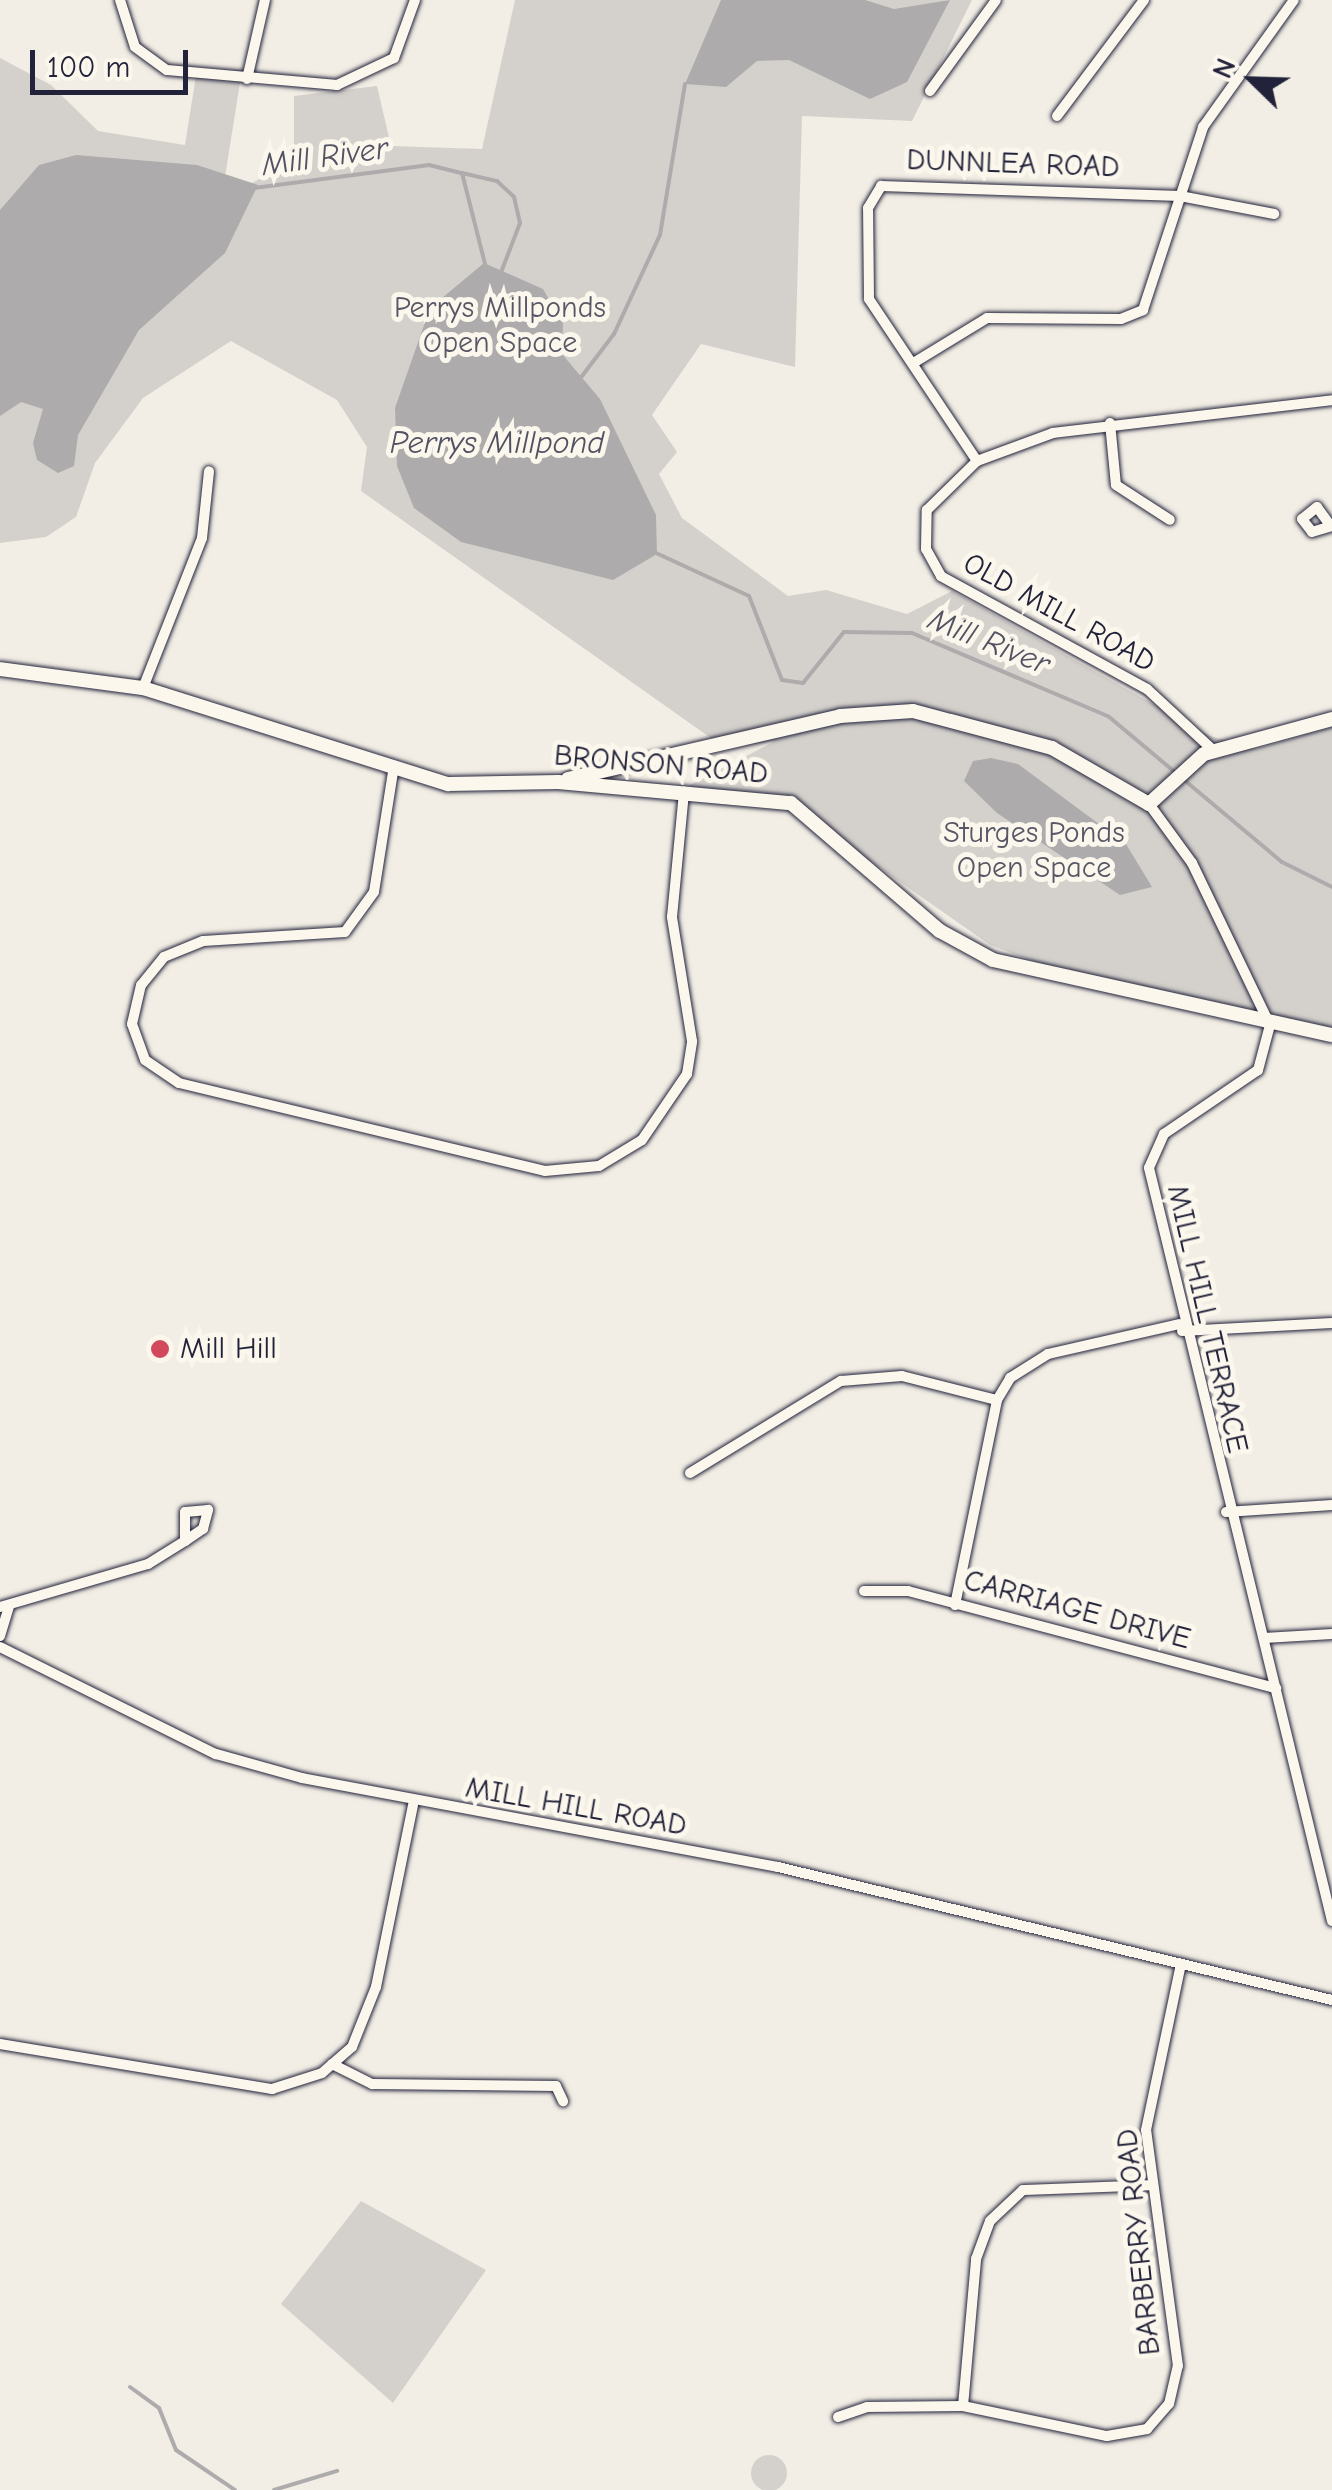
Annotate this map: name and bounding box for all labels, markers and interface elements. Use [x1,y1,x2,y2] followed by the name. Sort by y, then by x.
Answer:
[35,30,192,92] scale bar
[1202,30,1302,130] north arrow
[47,50,130,85] text: 100 m
[1206,54,1243,83] text: N
[259,129,391,185] water label: Mill River
[906,142,1120,186] street label: DUNNLEA ROAD
[394,290,606,360] park label: Perrys Millponds Open Space
[390,424,604,462] water label: Perrys Millpond
[957,545,1161,681] street label: OLD MILL ROAD
[923,600,1055,684] water label: Mill River
[553,738,769,792] street label: BRONSON ROAD
[943,815,1125,886] park label: Sturges Ponds Open Space
[1159,1182,1255,1456] street label: MILL HILL TERRACE
[180,1331,277,1367] place label: Mill Hill
[149,1338,171,1360] marker: Mill Hill
[960,1562,1194,1658] street label: CARRIAGE DRIVE
[463,1770,689,1844] street label: MILL HILL ROAD
[1109,2127,1169,2357] street label: BARBERRY ROAD

